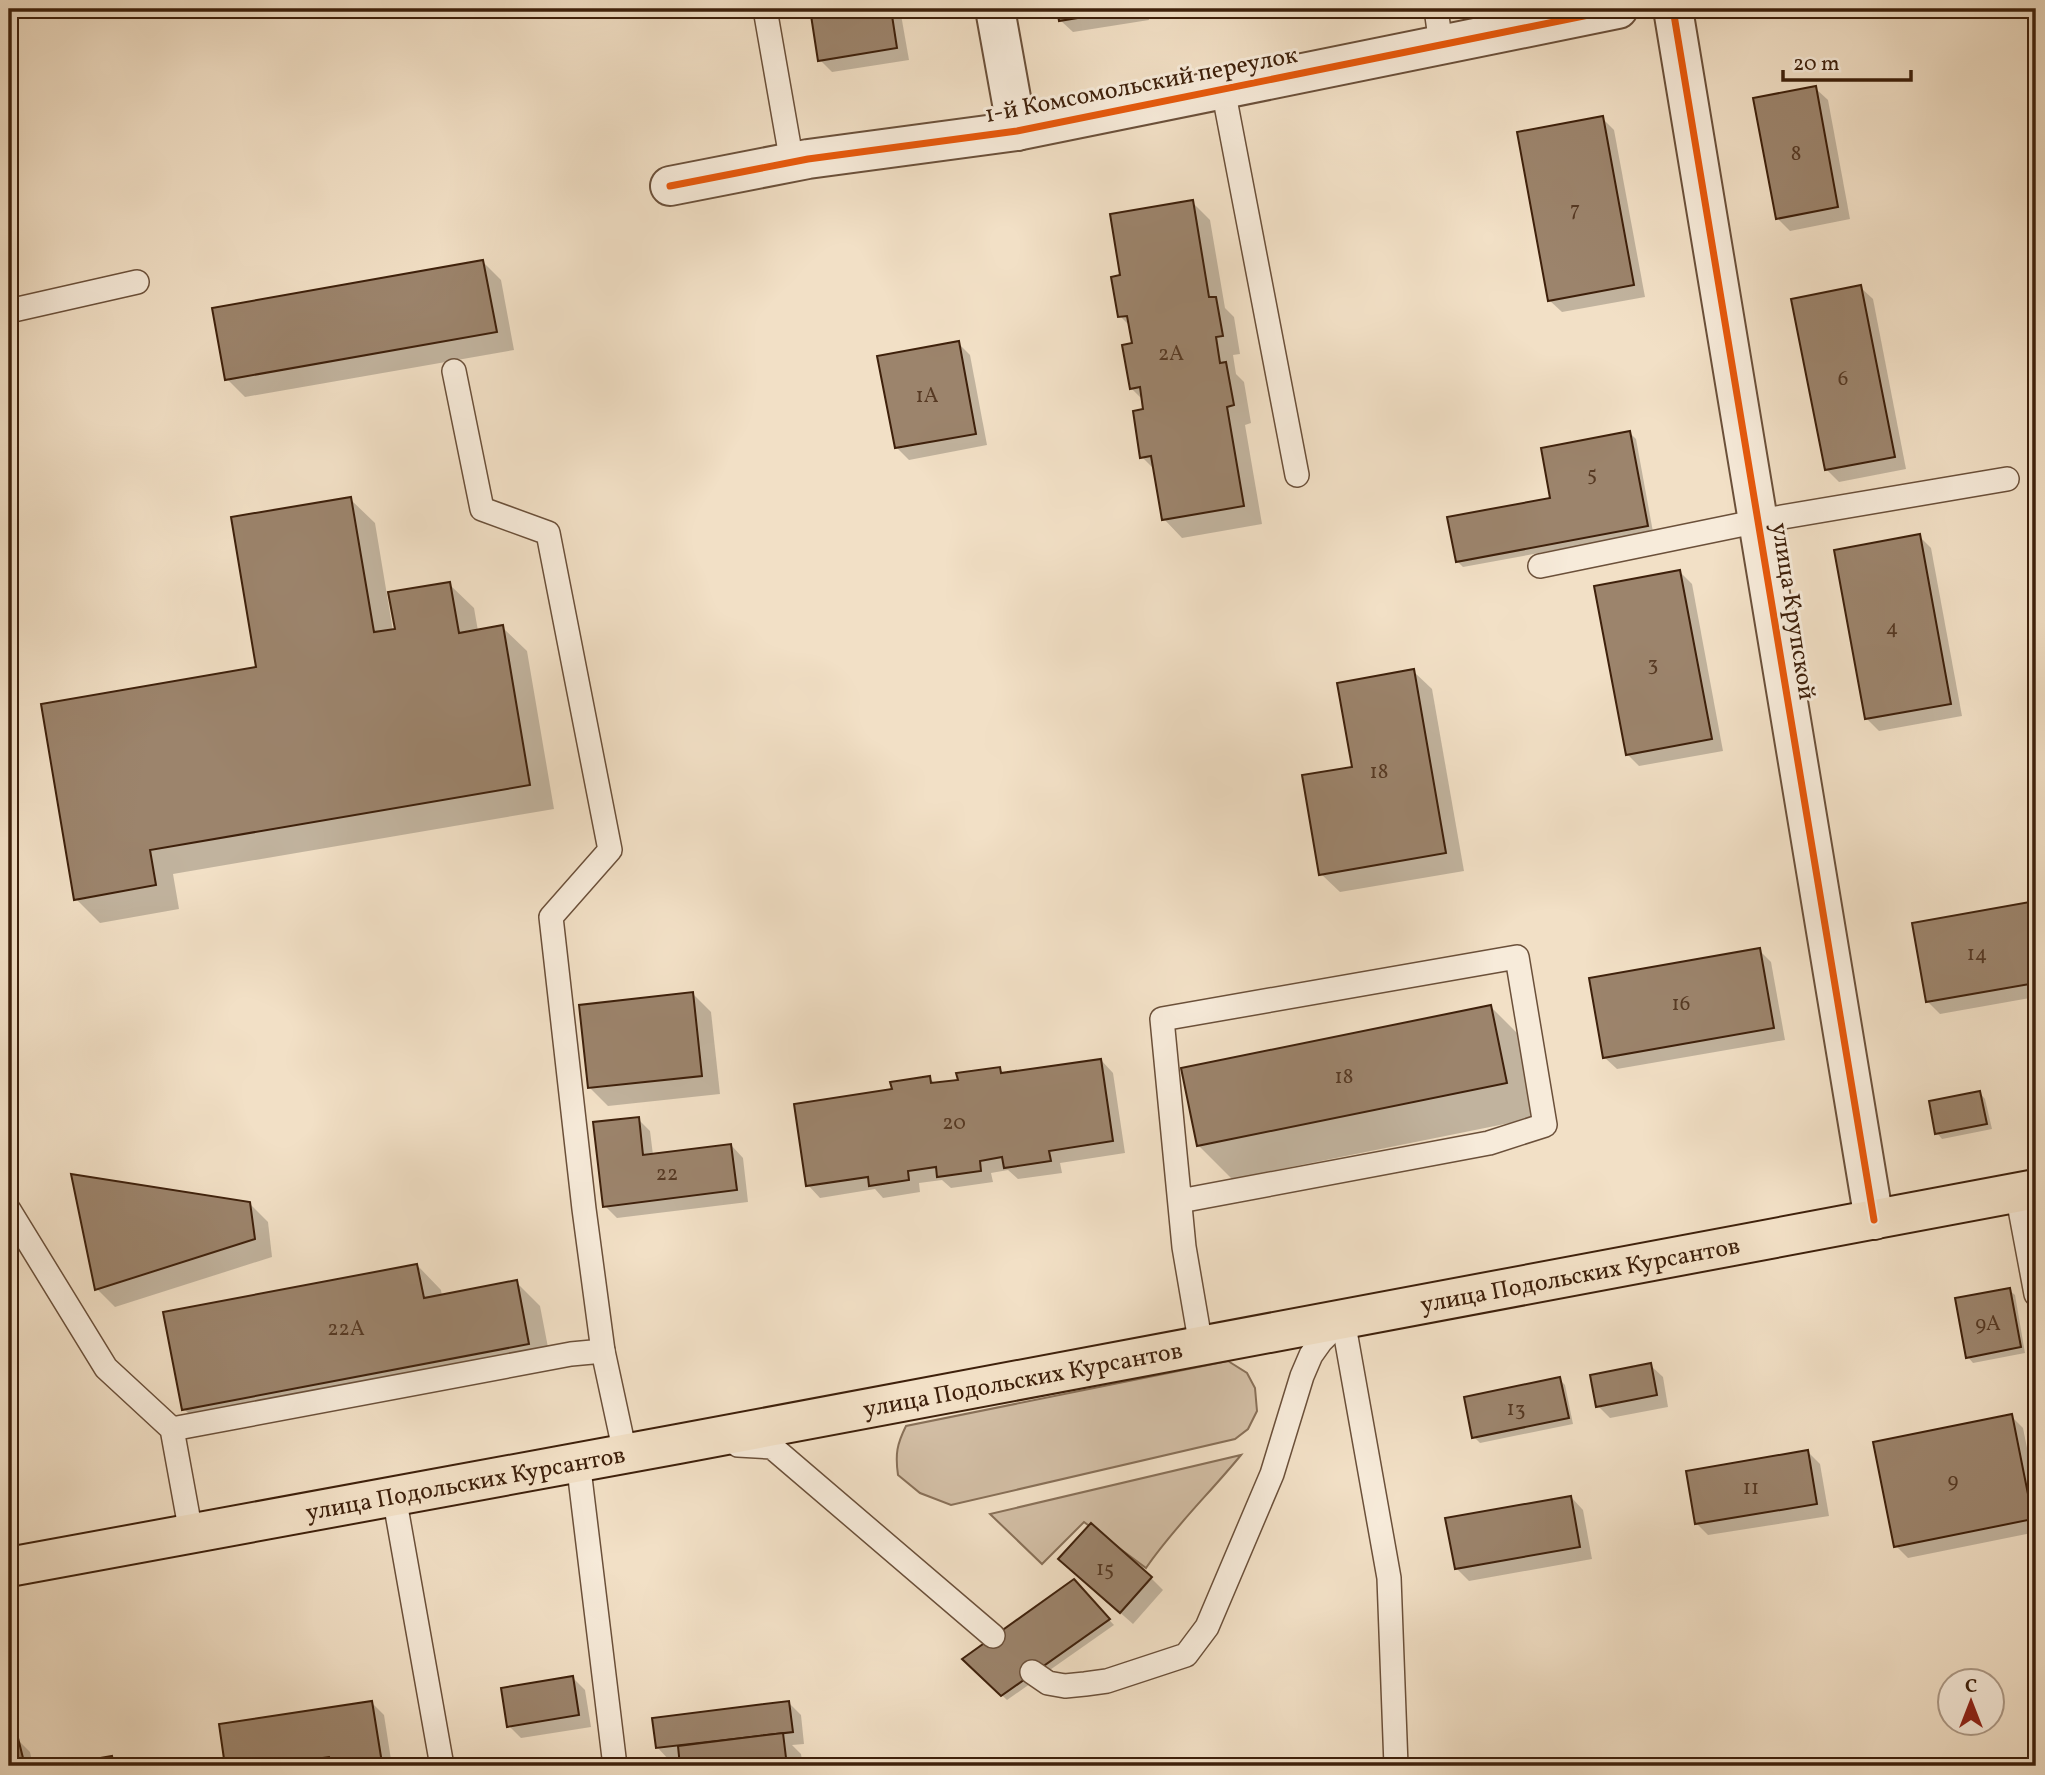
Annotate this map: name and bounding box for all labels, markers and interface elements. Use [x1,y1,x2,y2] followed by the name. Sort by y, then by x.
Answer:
[1783,38,1910,82] scale bar
[982,39,1301,133] street label: 1-й Комсомольский переулок
[1793,50,1839,79] text: 20 m
[1791,140,1801,169] house number: 8
[1570,196,1580,225] house number: 7
[1158,340,1184,369] house number: 2А
[1838,365,1848,394] house number: 6
[916,382,939,411] house number: 1А
[1587,460,1597,489] house number: 5
[1761,520,1823,702] street label: улица Крупской
[1886,614,1898,643] house number: 4
[1648,650,1658,679] house number: 3
[1370,758,1388,787] house number: 18
[1967,940,1987,969] house number: 14
[1672,990,1690,1019] house number: 16
[1335,1063,1353,1092] house number: 18
[942,1109,966,1138] house number: 20
[656,1160,678,1189] house number: 22
[1418,1230,1743,1323] street label: улица Подольских Курсантов
[1975,1310,2001,1339] house number: 9А
[327,1315,365,1344] house number: 22А
[861,1335,1186,1428] street label: улица Подольских Курсантов
[1507,1395,1525,1424] house number: 13
[303,1439,628,1531] street label: улица Подольских Курсантов
[1948,1467,1959,1496] house number: 9
[1743,1474,1759,1503] house number: 11
[1096,1555,1114,1584] house number: 15
[1937,1666,2007,1736] north arrow
[1965,1674,1977,1700] text: С

